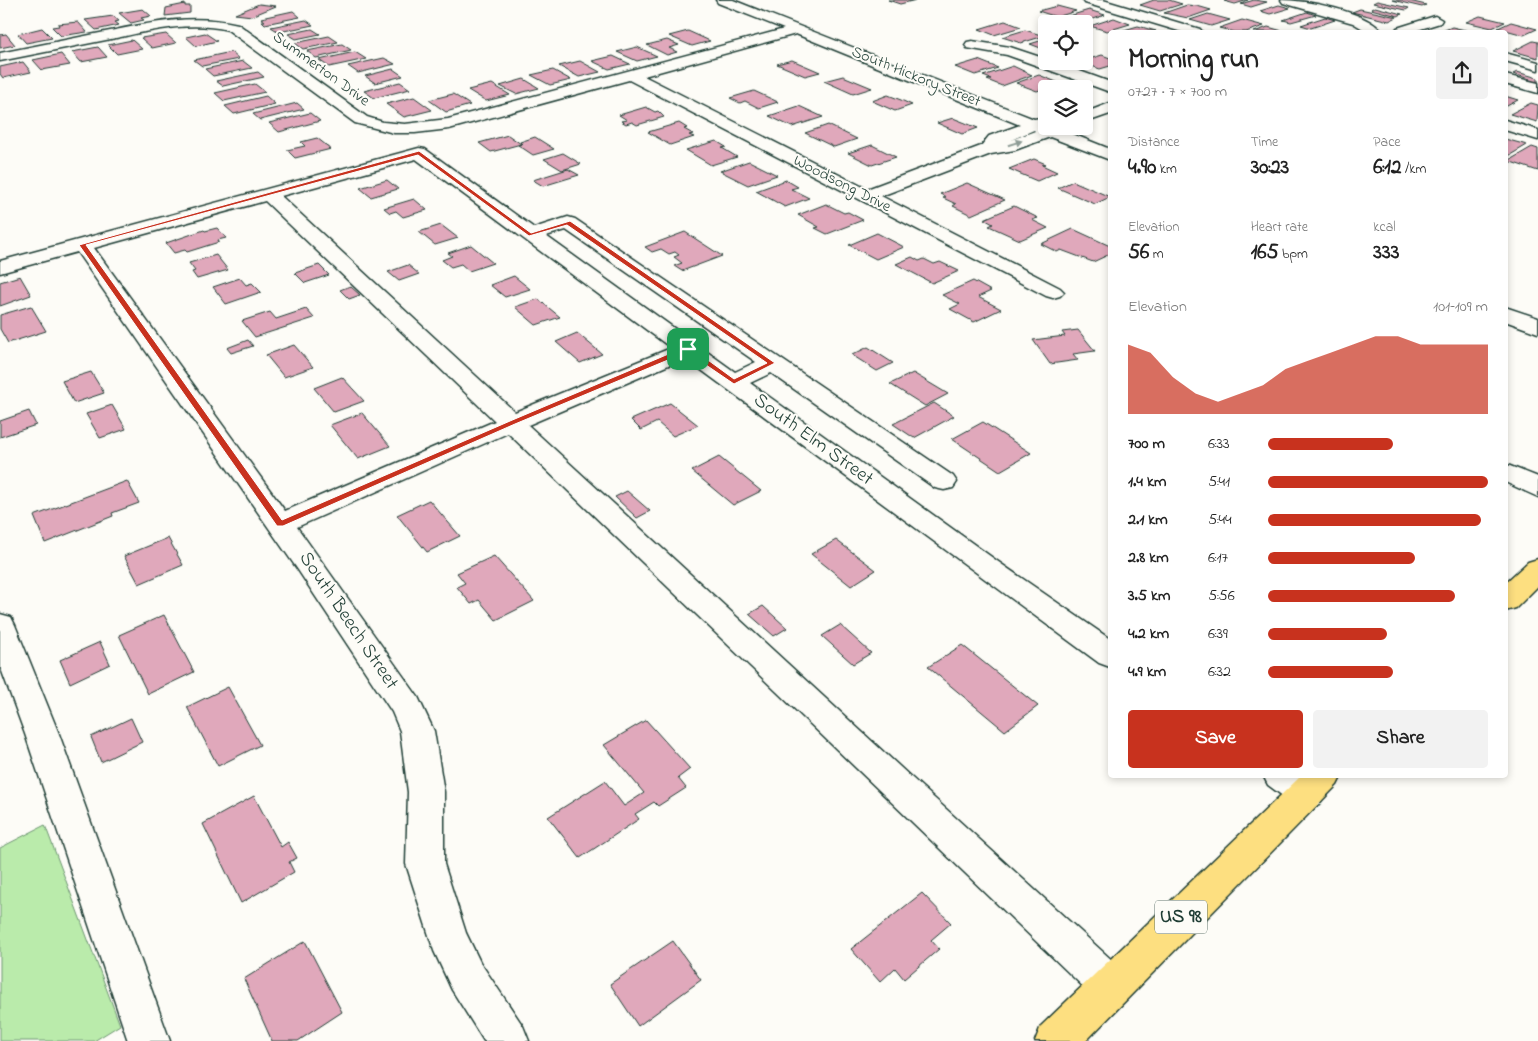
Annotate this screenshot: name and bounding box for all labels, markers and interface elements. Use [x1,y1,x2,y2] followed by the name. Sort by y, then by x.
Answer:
[1038,15,1093,135] map controls
[1038,15,1093,70] button: locate
[267,25,375,113] street label: Summerton Drive
[848,40,985,114] street label: South Hickory Street
[1128,40,1259,81] text: Morning run
[1436,47,1488,99] button: share
[1038,80,1093,135] button: layers
[1128,80,1227,104] text: 07:27 · 7 × 700 m
[1128,132,1180,153] text: Distance
[1251,132,1278,153] text: Time
[1373,132,1401,153] text: Pace
[1008,139,1023,147] one-way arrow
[789,149,896,219] street label: Woodsong Drive
[1128,153,1156,183] text: 4.90
[1251,153,1289,183] text: 30:23
[1373,153,1401,183] text: 6:12
[1156,159,1177,180] text: km
[1401,159,1426,180] text: /km
[1128,217,1179,238] text: Elevation
[1251,217,1308,238] text: Heart rate
[1373,217,1396,238] text: kcal
[1128,238,1149,268] text: 56
[1251,238,1279,268] text: 165
[1373,238,1399,268] text: 333
[1149,244,1164,265] text: m
[1279,244,1308,265] text: bpm
[1128,295,1187,319] text: Elevation
[1433,295,1488,319] text: 101–109 m
[667,328,709,370] pin
[674,335,702,363] icon: arrive
[747,386,879,494] street label: South Elm Street
[1128,432,1165,456] text: 700 m
[1208,432,1230,456] text: 6:33
[1128,470,1166,494] text: 1.4 km
[1208,470,1230,494] text: 5:41
[1128,508,1168,532] text: 2.1 km
[1208,508,1232,532] text: 5:44
[291,546,405,696] street label: South Beech Street
[1128,546,1169,570] text: 2.8 km
[1208,546,1228,570] text: 6:17
[1128,584,1170,608] text: 3.5 km
[1208,584,1235,608] text: 5:56
[1128,622,1169,646] text: 4.2 km
[1208,622,1228,646] text: 6:39
[1128,660,1166,684] text: 4.9 km
[1208,660,1231,684] text: 6:32
[1128,710,1303,768] button: Save
[1313,710,1488,768] button: Share
[1155,900,1207,934] road number: US 98

